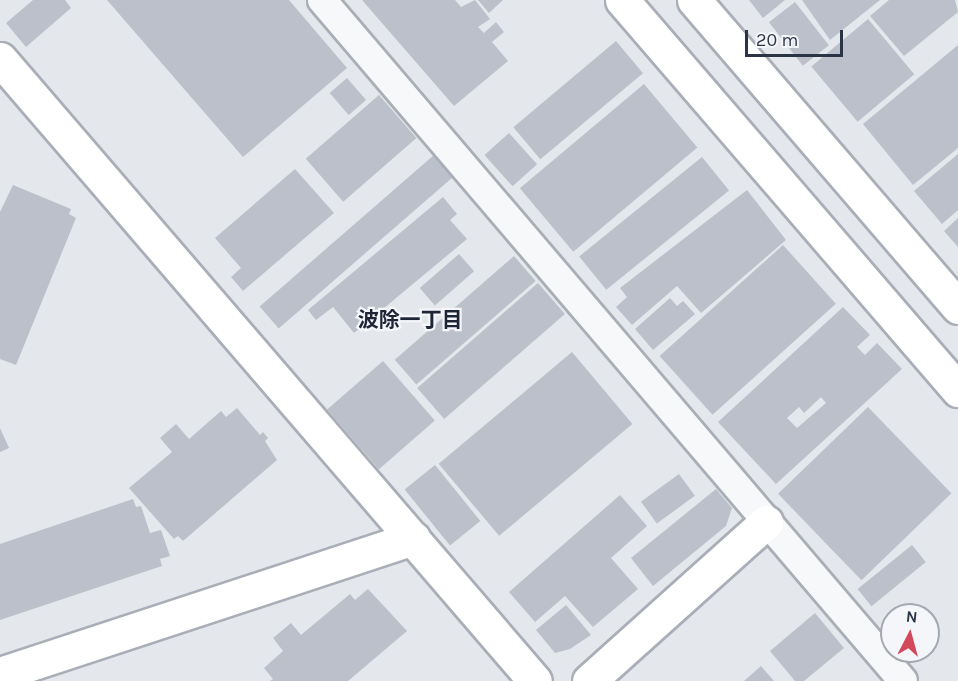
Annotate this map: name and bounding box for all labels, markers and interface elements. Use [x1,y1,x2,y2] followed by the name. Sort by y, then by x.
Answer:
[748,18,846,56] scale bar
[756,29,798,51] text: 20 m
[358,307,462,333] district label: 波除一丁目
[880,603,940,663] north arrow
[905,607,918,627] text: N

